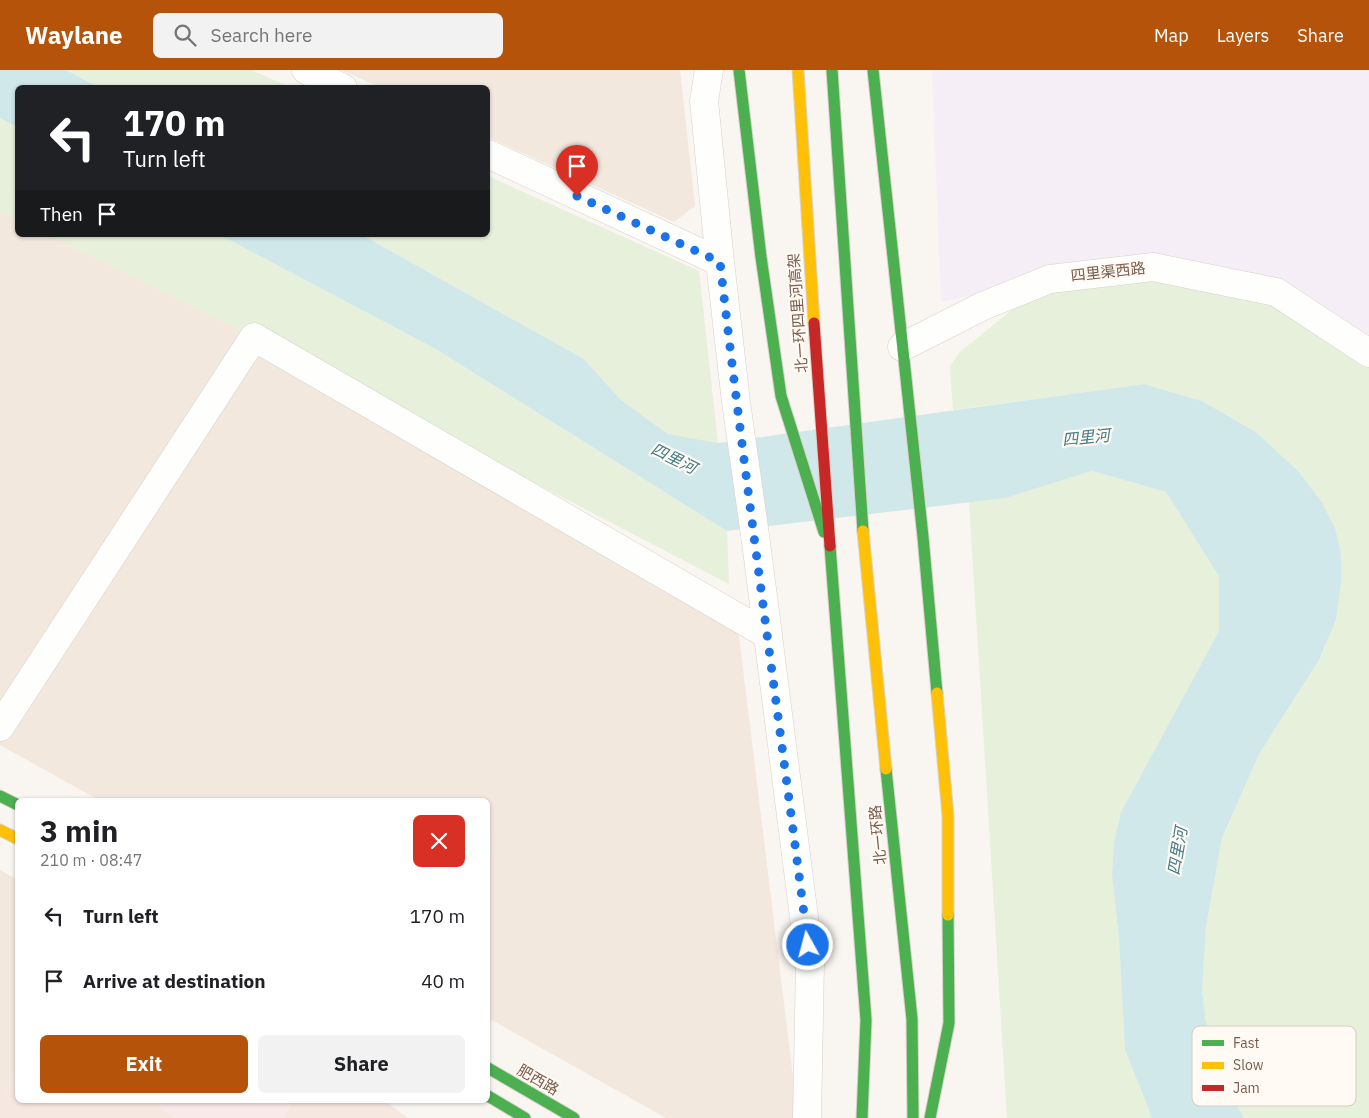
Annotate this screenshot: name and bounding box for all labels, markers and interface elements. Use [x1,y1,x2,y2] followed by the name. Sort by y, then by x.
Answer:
[153,13,503,58] search box
[25,19,123,51] text: Waylane
[171,21,199,49] icon: search
[211,23,312,47] text: Search here
[1154,24,1189,47] text: Map
[1217,24,1269,47] text: Layers
[1297,24,1344,47] text: Share
[123,100,226,146] text: 170 m
[40,105,105,170] icon: left
[123,144,206,173] text: Turn left
[556,145,598,196] pin
[563,152,591,180] icon: arrive
[93,200,121,228] icon: arrive
[40,202,83,226] text: Then
[784,253,811,374] street label: 北一环四里河高架
[1070,258,1146,285] street label: 四里渠西路
[1061,424,1114,449] water label: 四里河
[648,438,703,479] water label: 四里河
[865,804,890,866] street label: 北一环路
[40,811,118,850] text: 3 min
[413,815,465,867] button: close
[1163,823,1192,876] water label: 四里河
[40,850,142,870] text: 210 m · 08:47
[40,902,68,930] icon: left
[83,904,159,928] text: Turn left
[410,904,465,928] text: 170 m
[781,918,833,970] position arrow
[40,967,68,995] icon: arrive
[83,969,266,993] text: Arrive at destination
[421,969,465,993] text: 40 m
[1192,1026,1356,1106] legend
[1233,1034,1259,1052] text: Fast
[40,1035,248,1093] button: Exit
[258,1035,465,1093] button: Share
[1233,1056,1264,1074] text: Slow
[514,1060,562,1099] street label: 肥西路
[1233,1079,1260,1097] text: Jam

